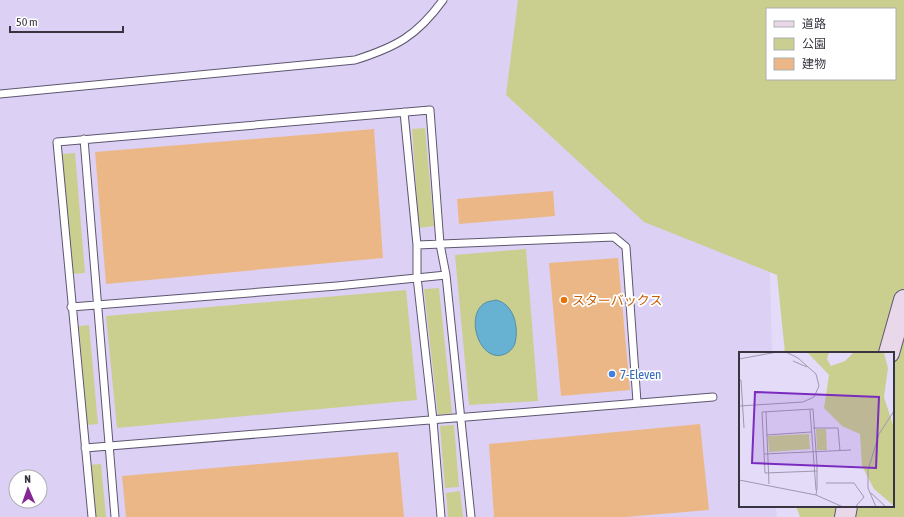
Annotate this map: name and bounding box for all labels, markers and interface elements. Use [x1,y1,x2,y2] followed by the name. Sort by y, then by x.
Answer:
[10,8,123,34] scale bar
[766,8,896,80] legend
[16,15,38,29] text: 50 m
[802,17,826,31] text: 道路
[802,37,826,51] text: 公園
[802,57,826,71] text: 建物
[572,293,662,308] place label: スターバックス
[559,295,569,305] marker: スターバックス
[739,352,894,507] inset map
[620,367,661,382] place label: 7-Eleven
[607,369,617,379] marker: 7-Eleven
[8,469,48,509] north arrow
[24,473,31,485] text: N

